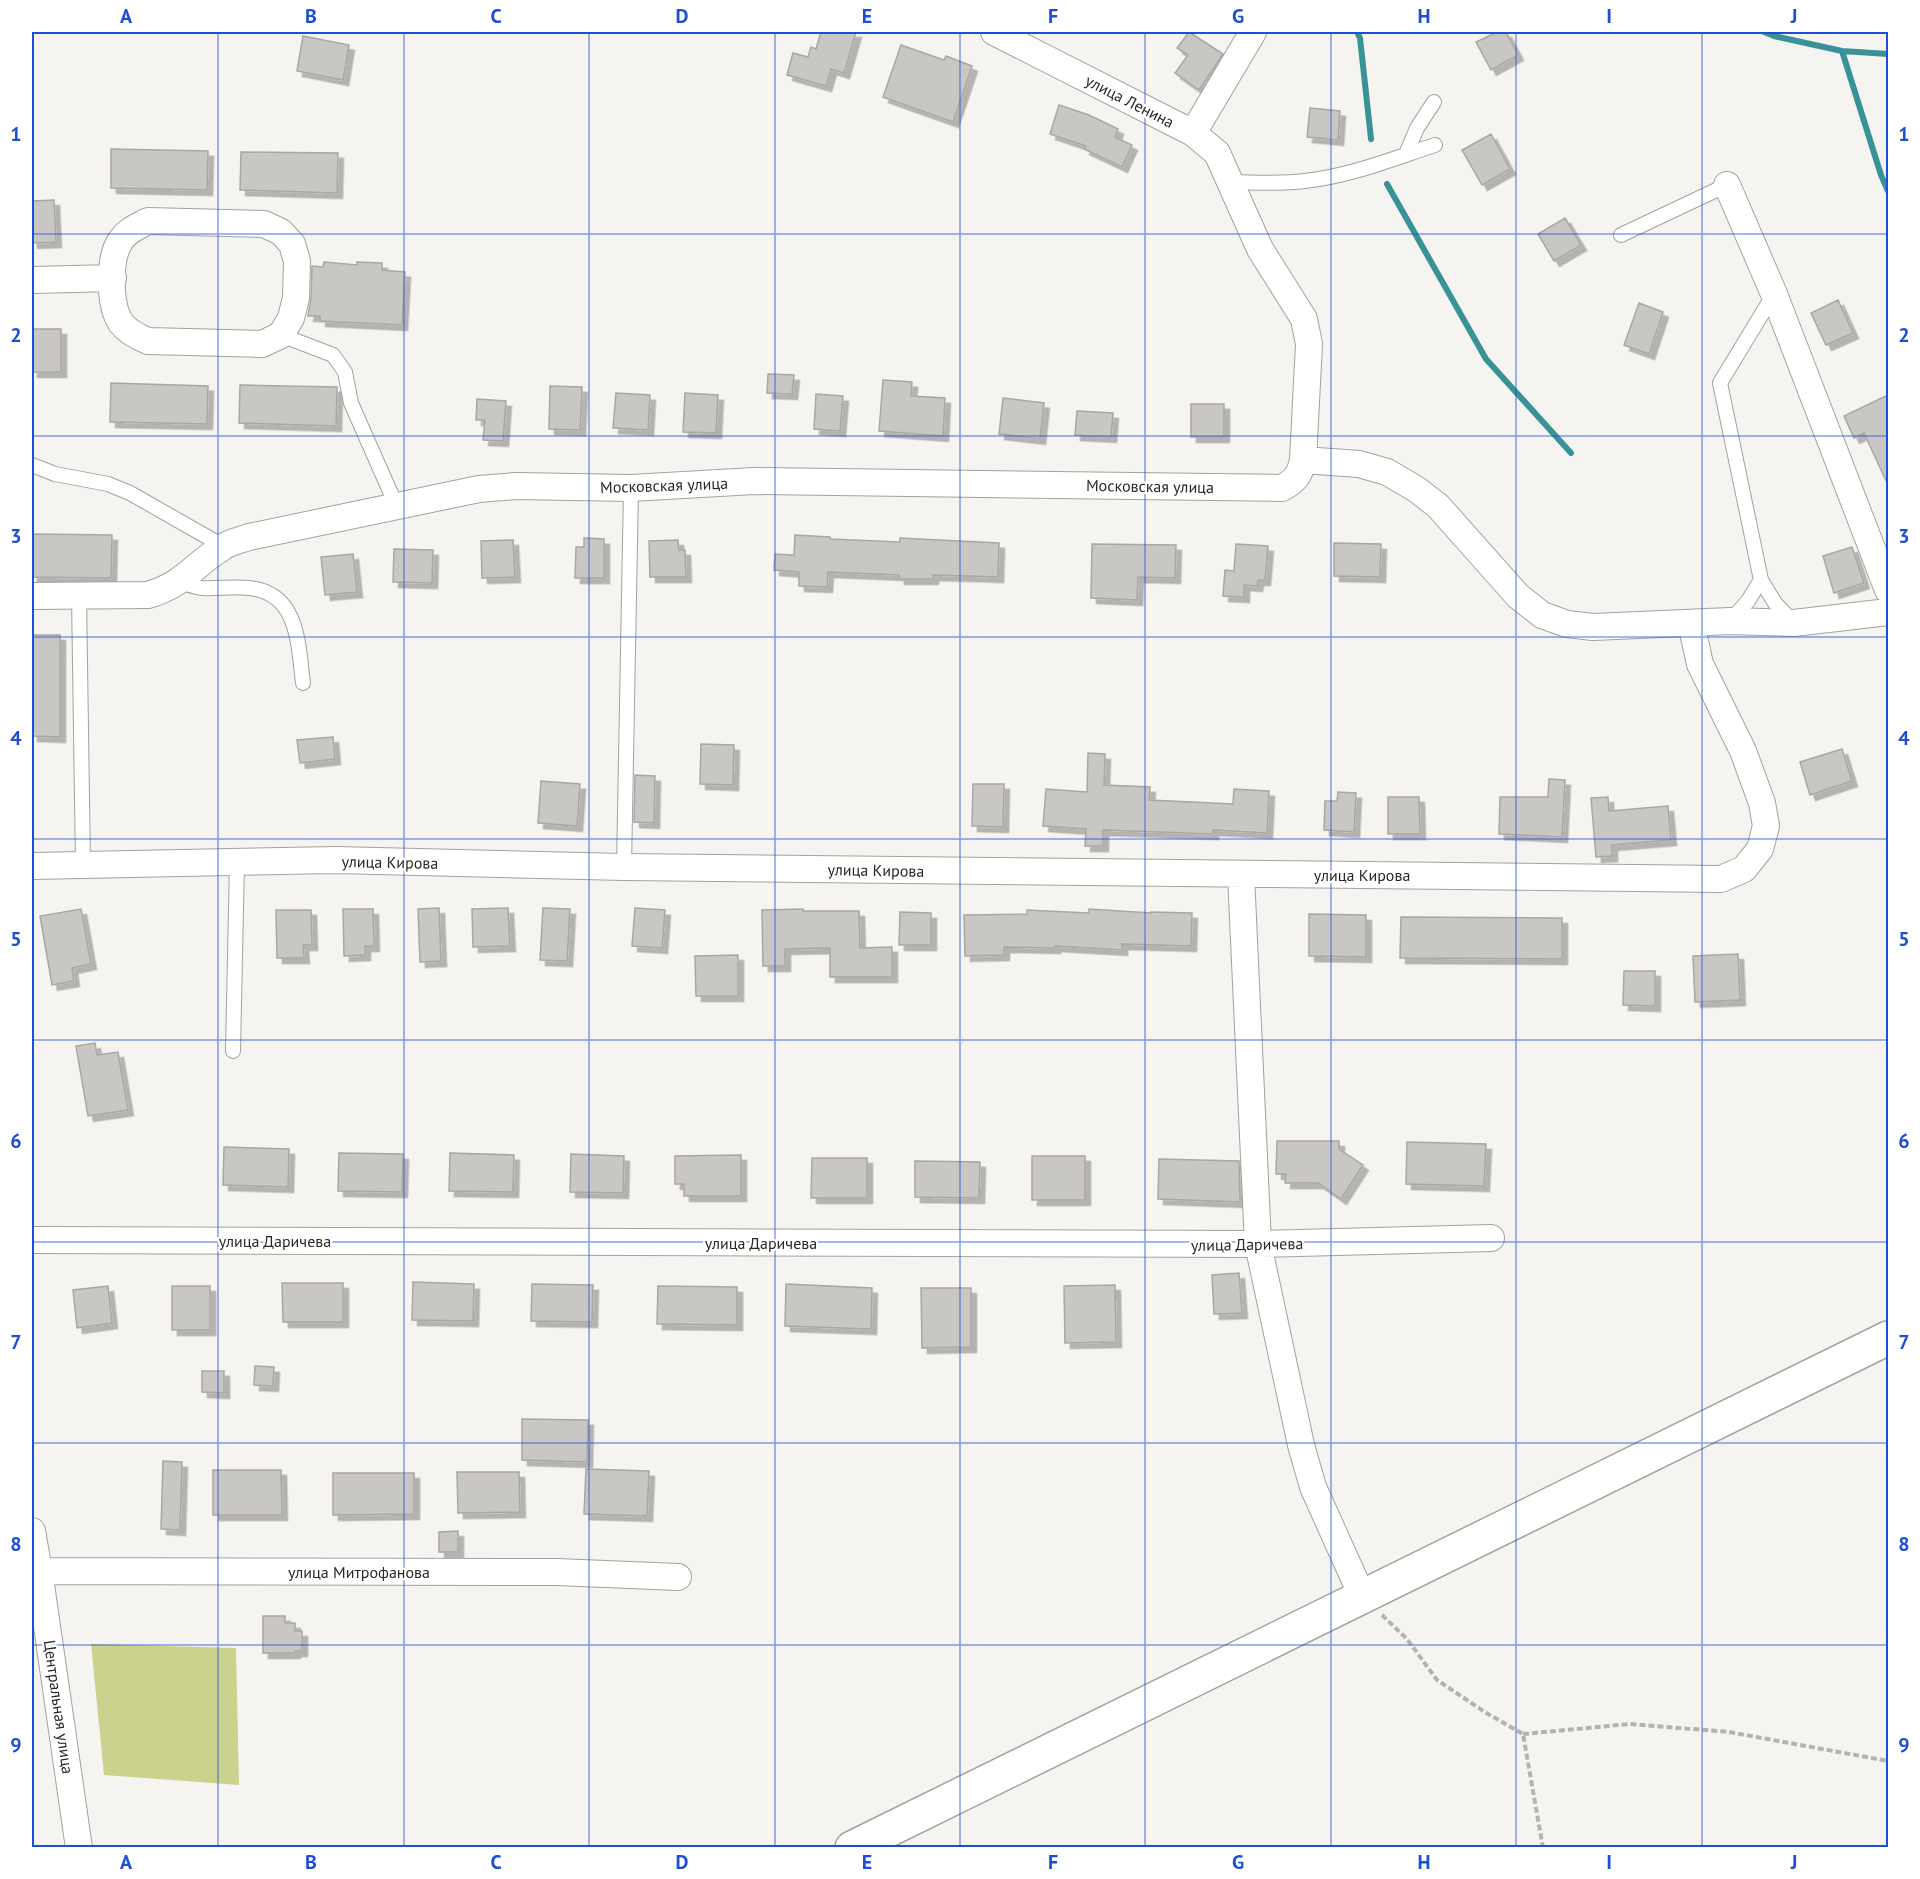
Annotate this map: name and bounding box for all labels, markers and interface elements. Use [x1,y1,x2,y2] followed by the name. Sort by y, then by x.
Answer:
[120,3,133,29] text: A
[305,3,317,29] text: B
[490,3,502,29] text: C
[676,3,689,29] text: D
[862,3,872,29] text: E
[1048,3,1058,29] text: F
[1232,3,1244,29] text: G
[1417,3,1431,29] text: H
[1606,3,1612,29] text: I
[1790,3,1797,29] text: J
[1082,70,1178,132] street label: улица Ленина
[10,121,22,147] text: 1
[1898,121,1910,147] text: 1
[10,322,22,348] text: 2
[1898,322,1910,348] text: 2
[600,473,728,497] street label: Московская улица
[1086,475,1214,497] street label: Московская улица
[10,523,22,549] text: 3
[1898,523,1910,549] text: 3
[10,725,22,751] text: 4
[1898,725,1910,751] text: 4
[342,851,438,873] street label: улица Кирова
[828,859,924,881] street label: улица Кирова
[1314,865,1410,885] street label: улица Кирова
[10,926,22,952] text: 5
[1898,926,1910,952] text: 5
[10,1128,22,1154] text: 6
[1898,1128,1910,1154] text: 6
[219,1231,331,1251] street label: улица Даричева
[705,1233,817,1253] street label: улица Даричева
[1191,1233,1303,1255] street label: улица Даричева
[10,1329,22,1355] text: 7
[1898,1329,1910,1355] text: 7
[10,1531,22,1557] text: 8
[1898,1531,1910,1557] text: 8
[288,1562,430,1582] street label: улица Митрофанова
[40,1639,78,1775] street label: Центральная улица
[10,1732,22,1758] text: 9
[1898,1732,1910,1758] text: 9
[120,1849,133,1875] text: A
[305,1849,317,1875] text: B
[490,1849,502,1875] text: C
[676,1849,689,1875] text: D
[862,1849,872,1875] text: E
[1048,1849,1058,1875] text: F
[1232,1849,1244,1875] text: G
[1417,1849,1431,1875] text: H
[1606,1849,1612,1875] text: I
[1790,1849,1797,1875] text: J

